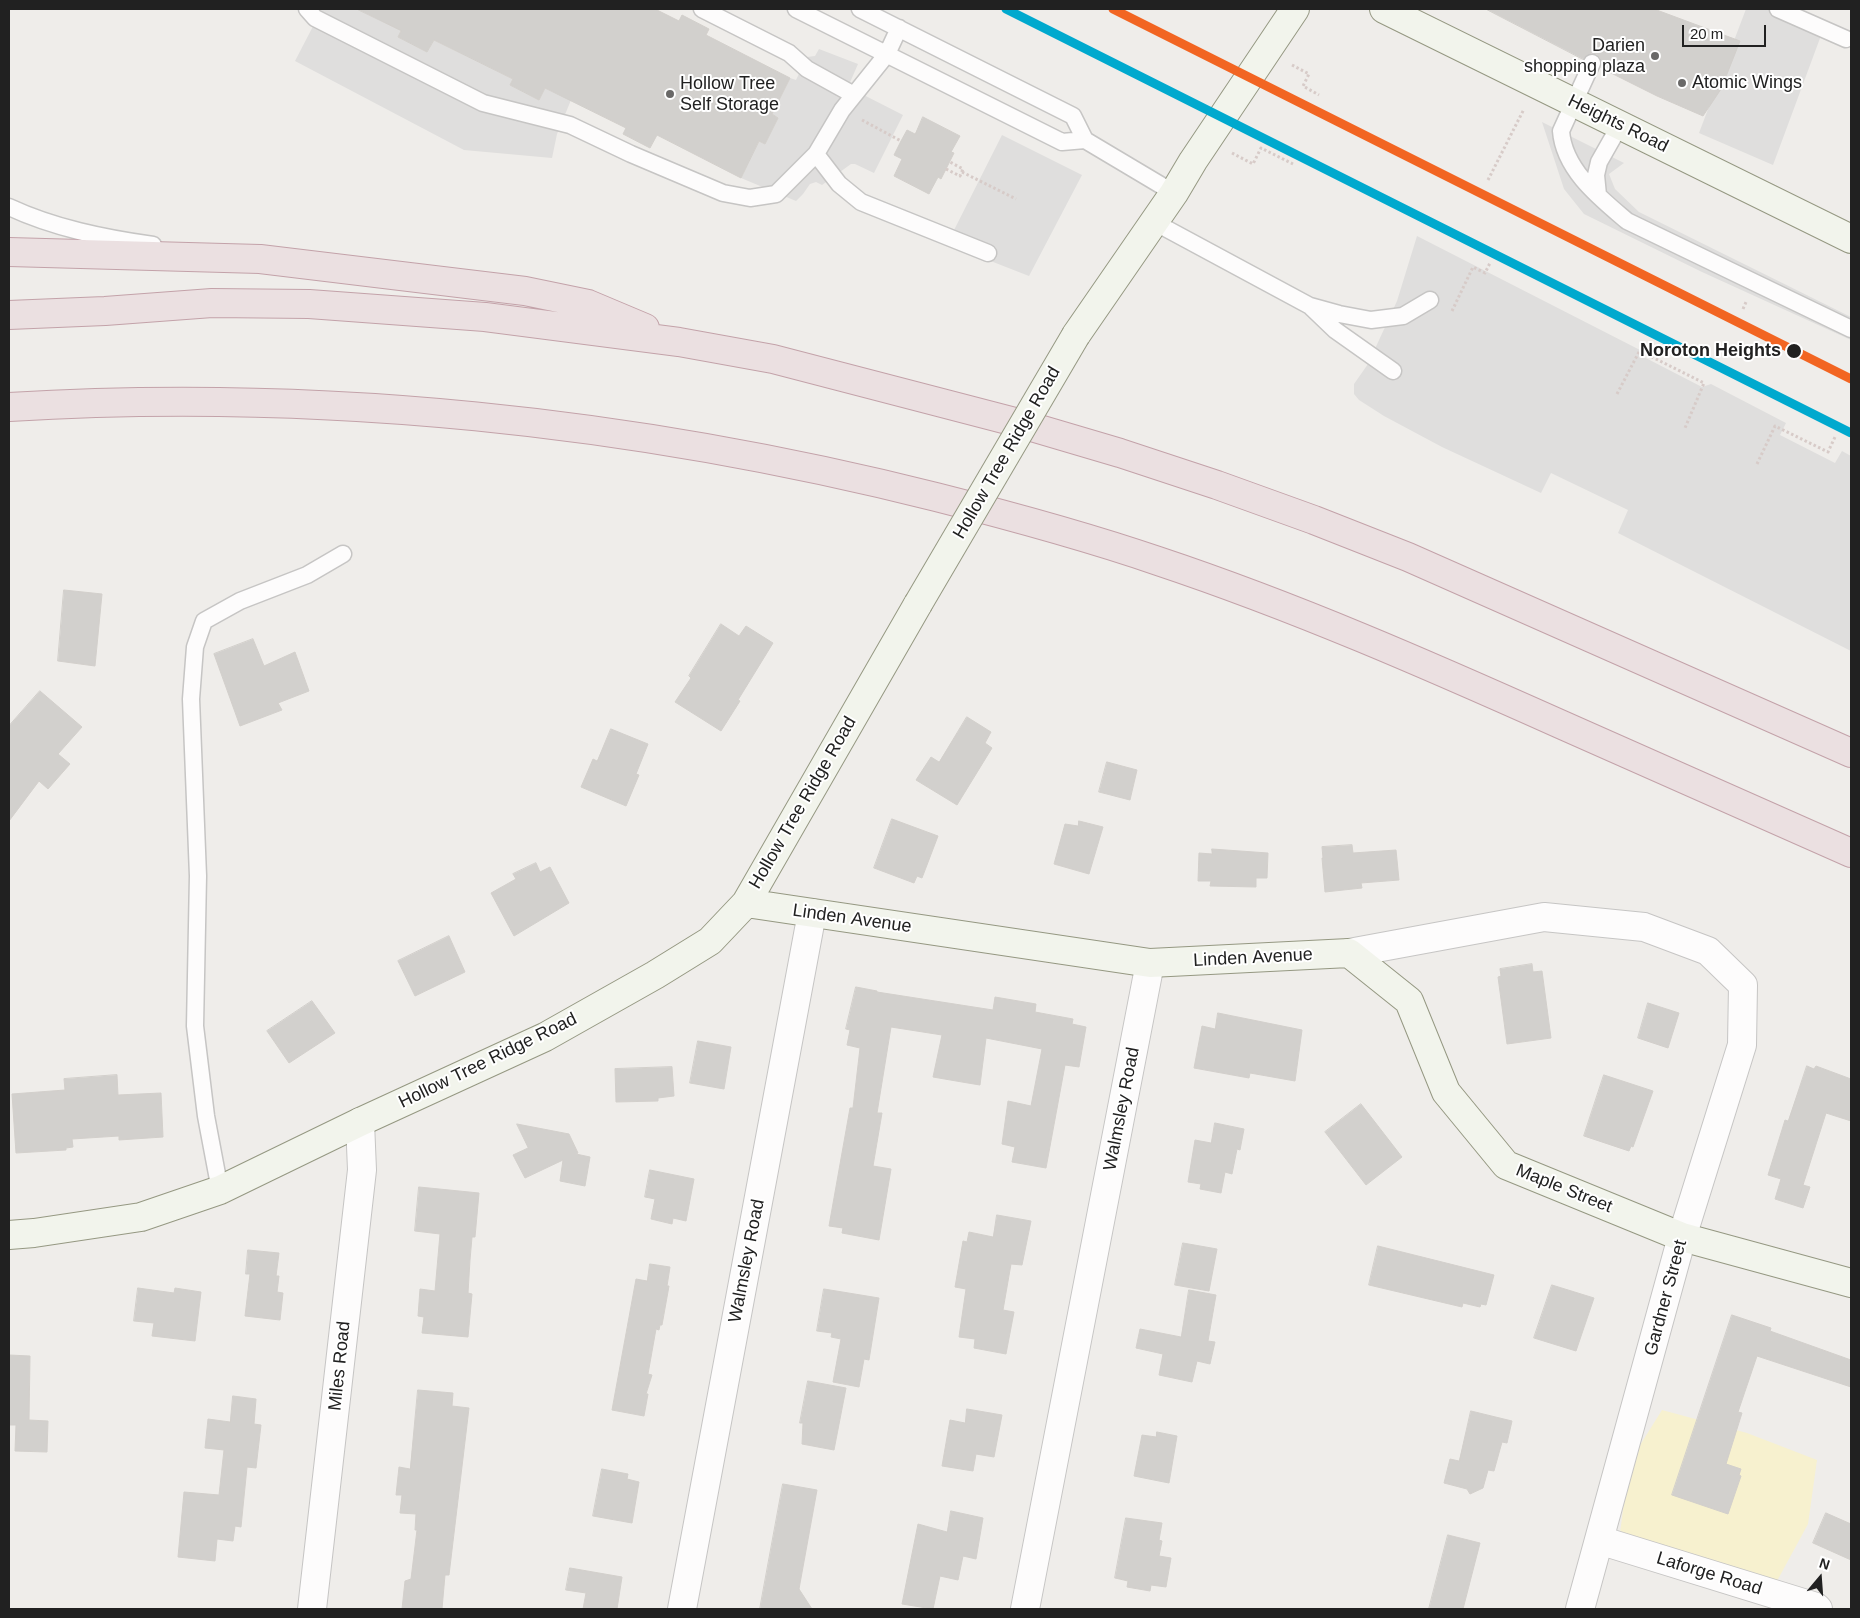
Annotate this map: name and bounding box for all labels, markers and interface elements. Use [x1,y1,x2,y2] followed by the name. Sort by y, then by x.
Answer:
[1685,15,1769,47] scale bar
[1690,25,1723,42] text: 20 m
[1524,35,1645,78] place label: Darien shopping plaza
[1649,50,1661,62] marker: Darien shopping plaza
[1692,72,1802,94] place label: Atomic Wings
[680,73,779,116] place label: Hollow Tree Self Storage
[1676,77,1688,89] marker: Atomic Wings
[664,88,676,100] marker: Hollow Tree Self Storage
[1564,90,1672,158] street label: Heights Road
[1640,340,1781,362] place label: Noroton Heights
[1785,342,1803,360] marker: Noroton Heights
[949,363,1065,543] street label: Hollow Tree Ridge Road
[745,713,861,893] street label: Hollow Tree Ridge Road
[791,900,913,938] street label: Linden Avenue
[1193,944,1313,972] street label: Linden Avenue
[395,1008,581,1114] street label: Hollow Tree Ridge Road
[1099,1045,1145,1173] street label: Walmsley Road
[1513,1160,1615,1218] street label: Maple Street
[724,1197,770,1325] street label: Walmsley Road
[1640,1238,1692,1358] street label: Gardner Street
[325,1320,355,1412] street label: Miles Road
[1654,1548,1764,1600] street label: Laforge Road
[1795,1553,1845,1603] north arrow
[1817,1555,1832,1573] text: N

